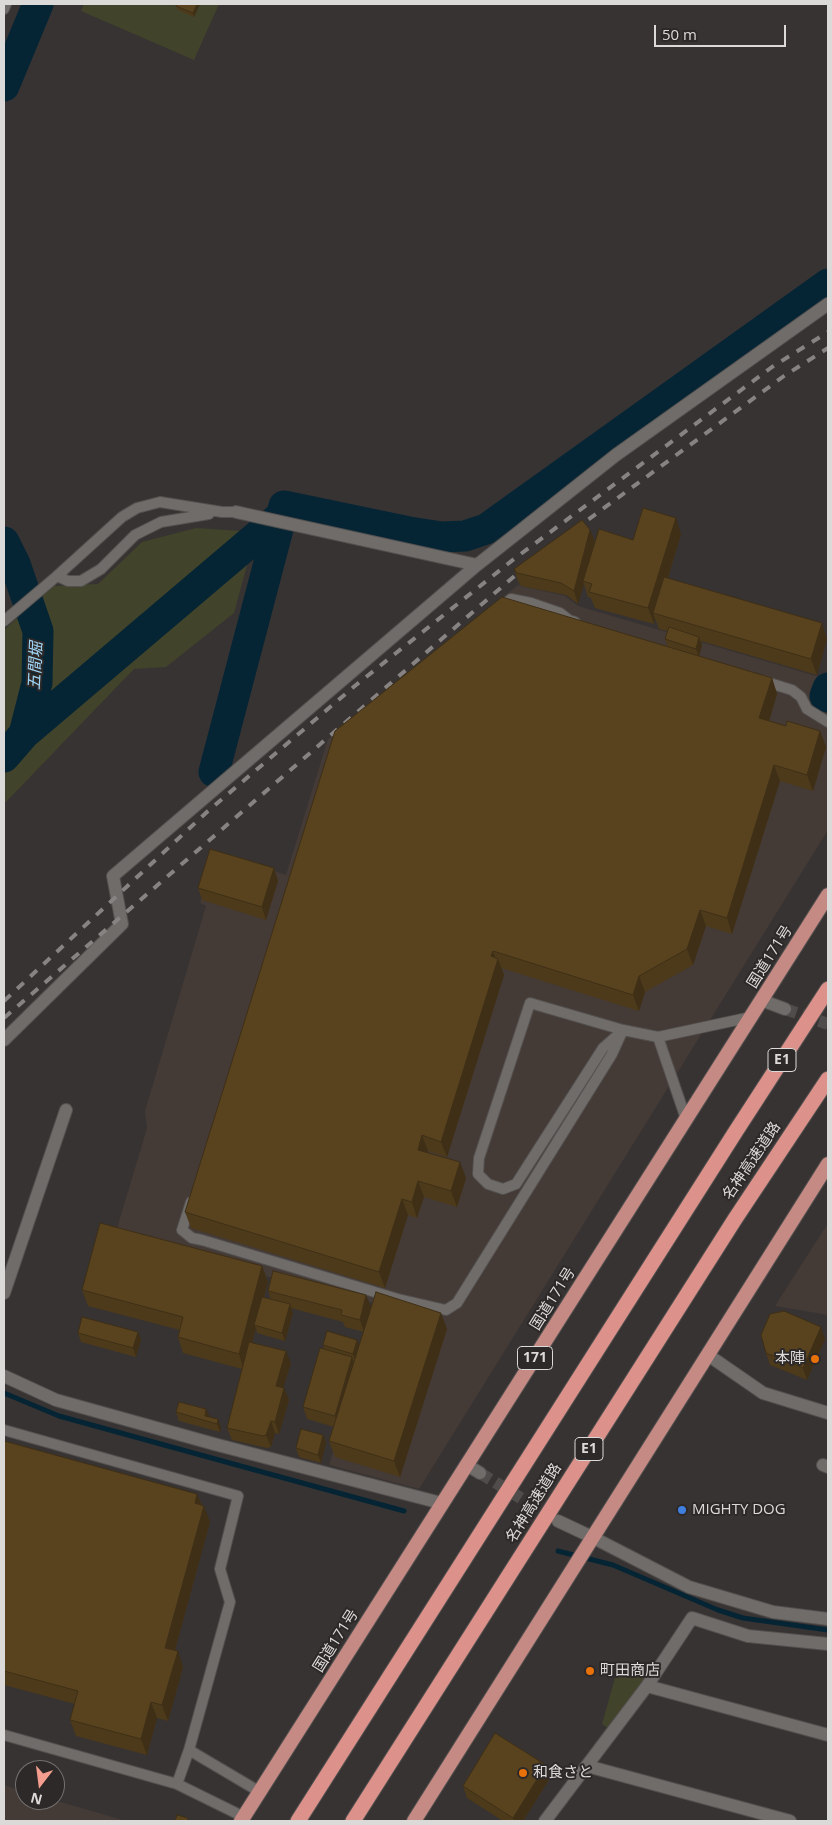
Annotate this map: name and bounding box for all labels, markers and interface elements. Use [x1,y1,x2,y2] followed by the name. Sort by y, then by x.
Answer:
[657,15,790,47] scale bar
[662,24,697,44] text: 50 m
[25,642,47,690] water label: 五間堀
[744,922,796,992] street label: 国道171号
[768,1048,796,1072] road number: E1
[719,1119,785,1203] street label: 名神高速道路
[527,1264,579,1334] street label: 国道171号
[518,1346,552,1370] road number: 171
[775,1350,805,1368] place label: 本陣
[809,1353,821,1365] marker: 本陣
[575,1438,603,1460] road number: E1
[503,1460,565,1546] street label: 名神高速道路
[692,1501,786,1519] place label: MIGHTY DOG
[676,1504,688,1516] marker: MIGHTY DOG
[310,1606,362,1676] street label: 国道171号
[600,1662,660,1680] place label: 町田商店
[584,1665,596,1677] marker: 町田商店
[15,1760,65,1810] north arrow
[533,1764,593,1782] place label: 和食さと
[517,1767,529,1779] marker: 和食さと
[28,1788,44,1810] text: N

